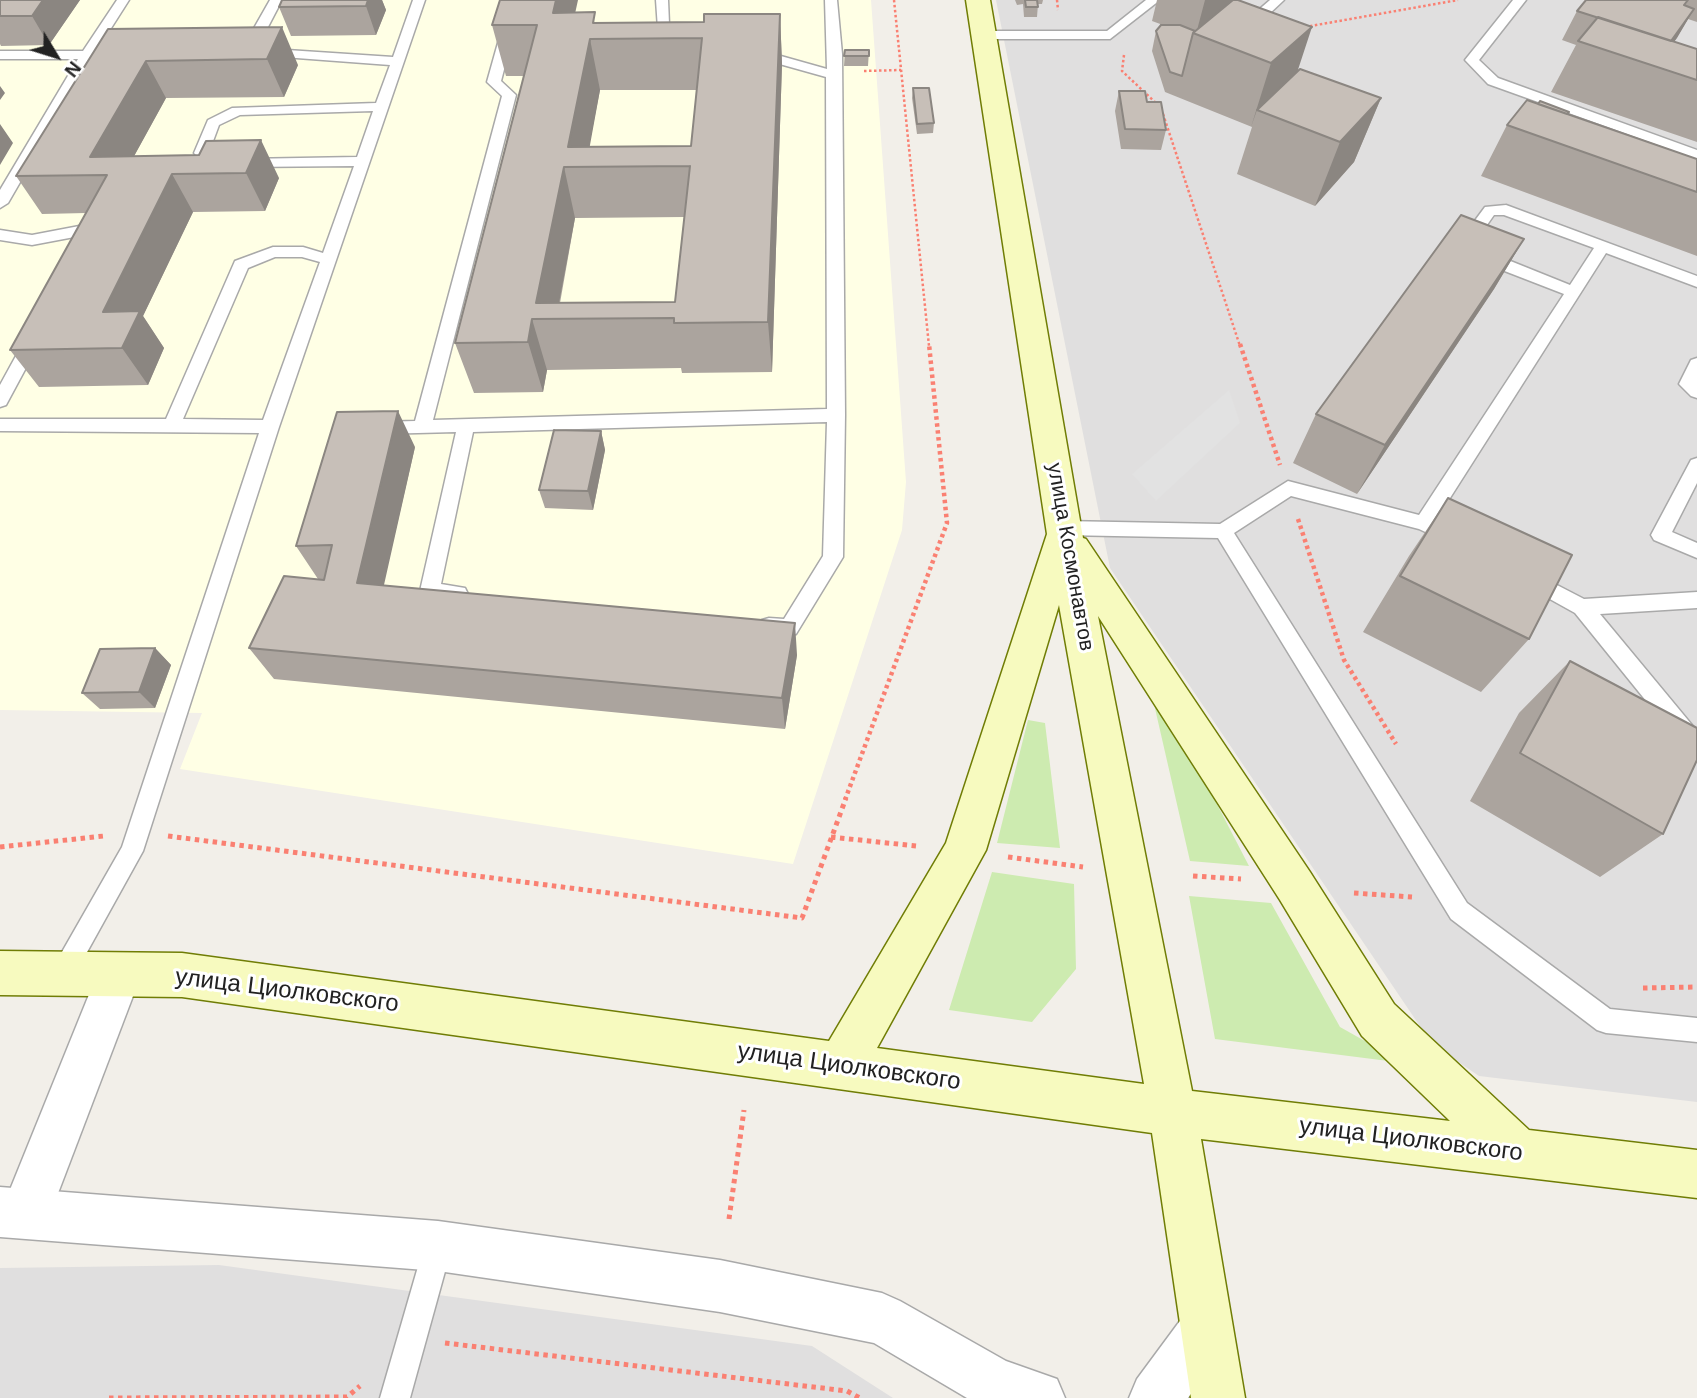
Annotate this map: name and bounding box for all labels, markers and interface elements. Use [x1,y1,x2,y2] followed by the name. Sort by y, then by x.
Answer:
[21,21,91,91] north arrow
[60,57,85,81] text: N
[1041,461,1099,653] street label: улица Космонавтов
[174,963,400,1019] street label: улица Циолковского
[736,1037,962,1097] street label: улица Циолковского
[1298,1112,1524,1168] street label: улица Циолковского

